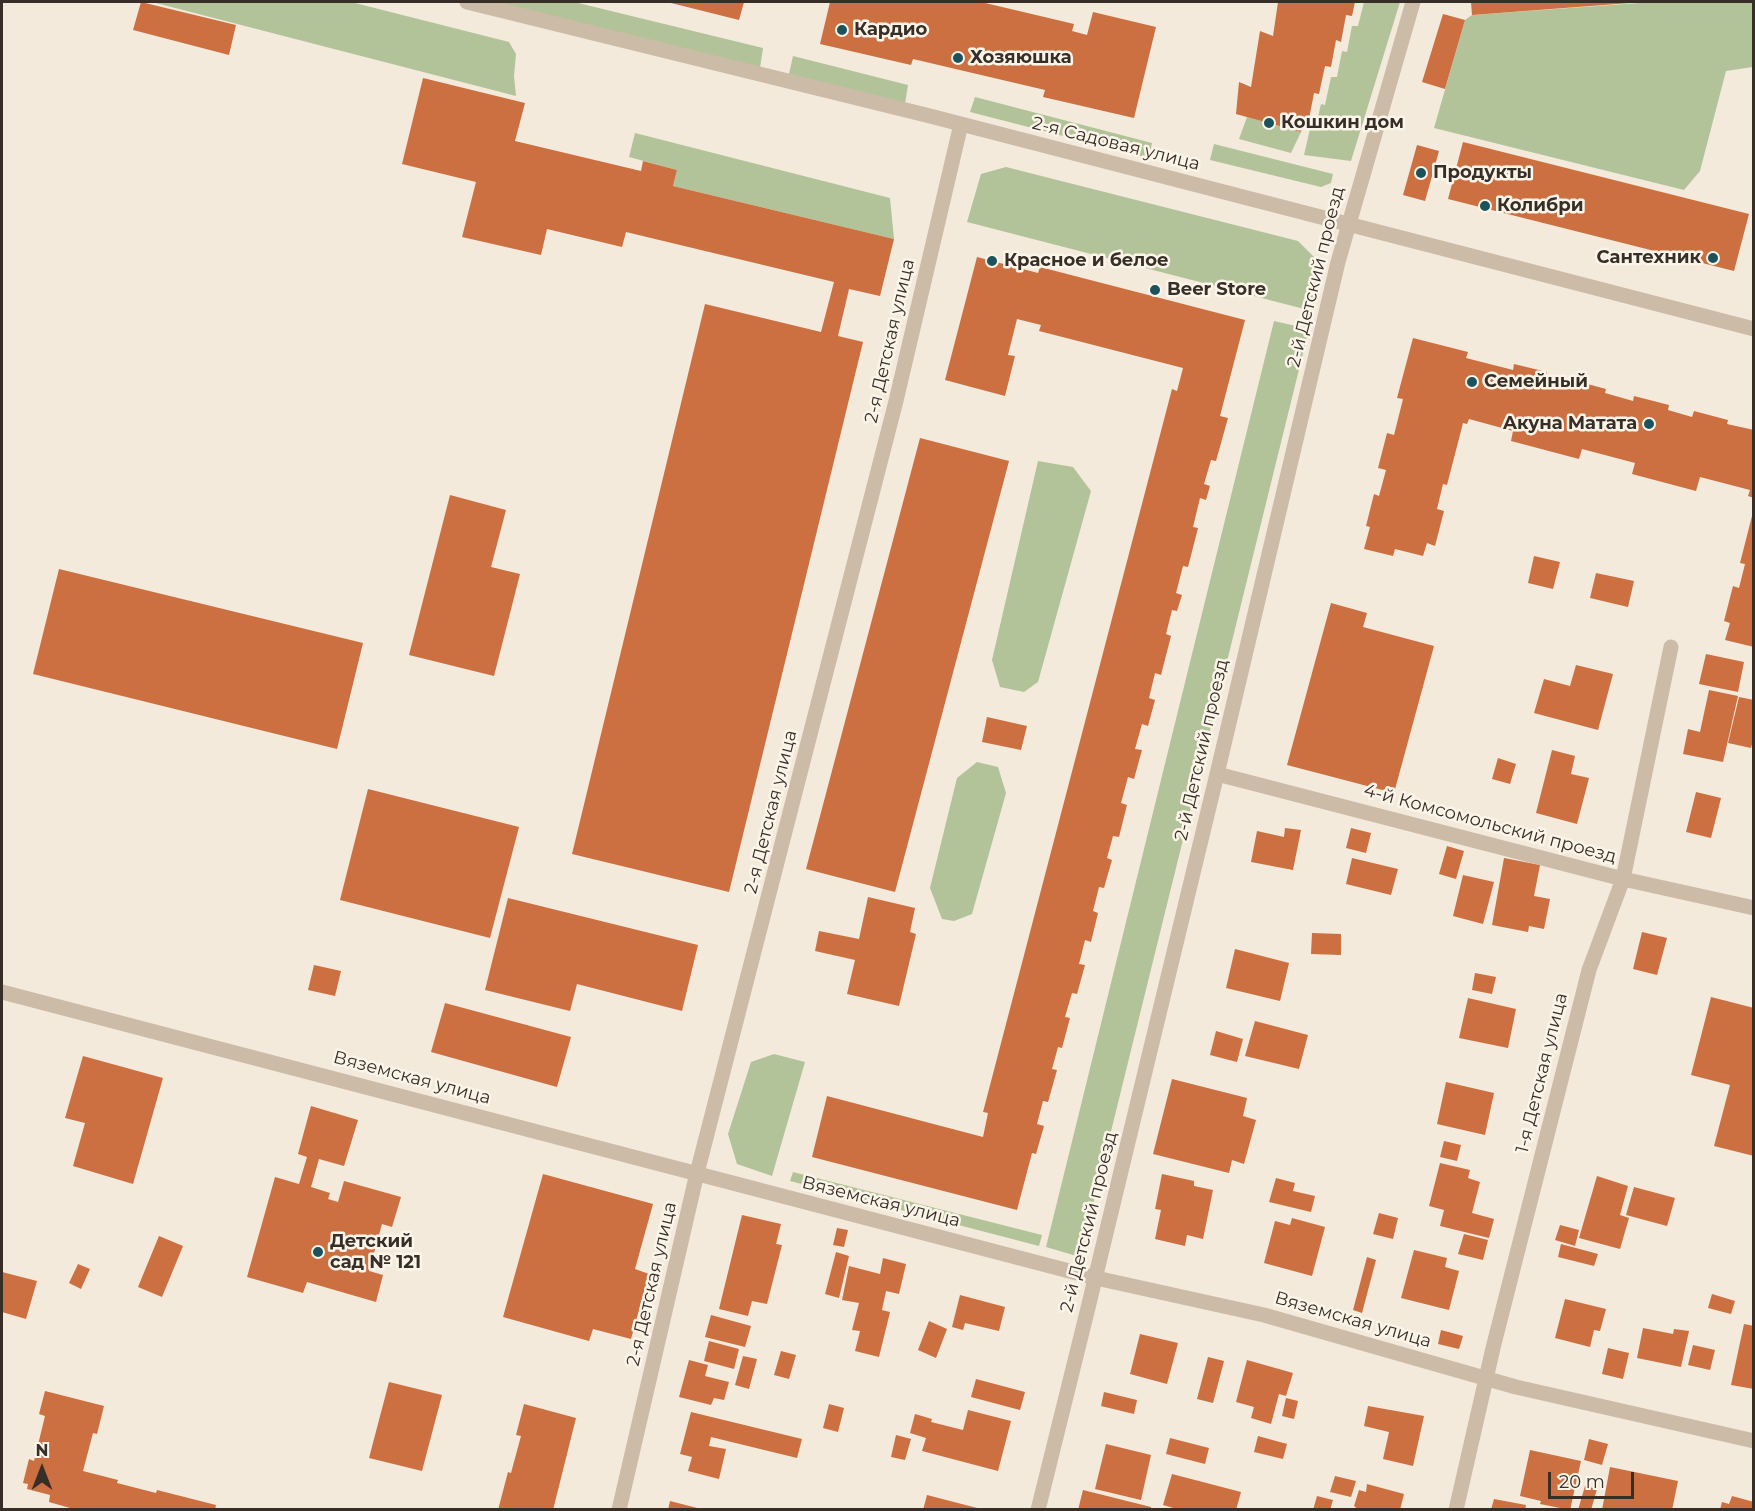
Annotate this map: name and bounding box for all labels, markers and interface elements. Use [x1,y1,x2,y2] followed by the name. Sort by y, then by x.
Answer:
[854,19,927,41] place label: Кардио
[835,23,849,37] marker: Кардио
[970,47,1072,69] place label: Хозяюшка
[951,51,965,65] marker: Хозяюшка
[1281,112,1404,134] place label: Кошкин дом
[1030,113,1202,175] street label: 2-я Садовая улица
[1262,116,1276,130] marker: Кошкин дом
[1433,162,1532,184] place label: Продукты
[1414,166,1428,180] marker: Продукты
[1283,184,1349,370] street label: 2-й Детский проезд
[1497,195,1583,217] place label: Колибри
[1478,199,1492,213] marker: Колибри
[1597,247,1701,269] place label: Сантехник
[1004,250,1169,272] place label: Красное и белое
[1706,251,1720,265] marker: Сантехник
[985,254,999,268] marker: Красное и белое
[861,257,919,425] street label: 2-я Детская улица
[1167,279,1266,301] place label: Beer Store
[1148,283,1162,297] marker: Beer Store
[1484,371,1588,393] place label: Семейный
[1465,375,1479,389] marker: Семейный
[1503,413,1637,435] place label: Акуна Матата
[1642,417,1656,431] marker: Акуна Матата
[1171,657,1233,843] street label: 2-й Детский проезд
[740,728,802,896] street label: 2-я Детская улица
[1361,780,1619,868] street label: 4-й Комсомольский проезд
[1512,991,1572,1155] street label: 1-я Детская улица
[331,1047,493,1109] street label: Вяземская улица
[1056,1129,1122,1315] street label: 2-й Детский проезд
[800,1172,962,1232] street label: Вяземская улица
[623,1200,681,1368] street label: 2-я Детская улица
[330,1231,421,1274] place label: Детский сад № 121
[311,1245,325,1259] marker: Детский сад № 121
[1272,1287,1434,1353] street label: Вяземская улица
[12,1439,72,1499] north arrow
[36,1441,48,1460] text: N
[1551,1460,1636,1498] scale bar
[1559,1471,1605,1493] text: 20 m

